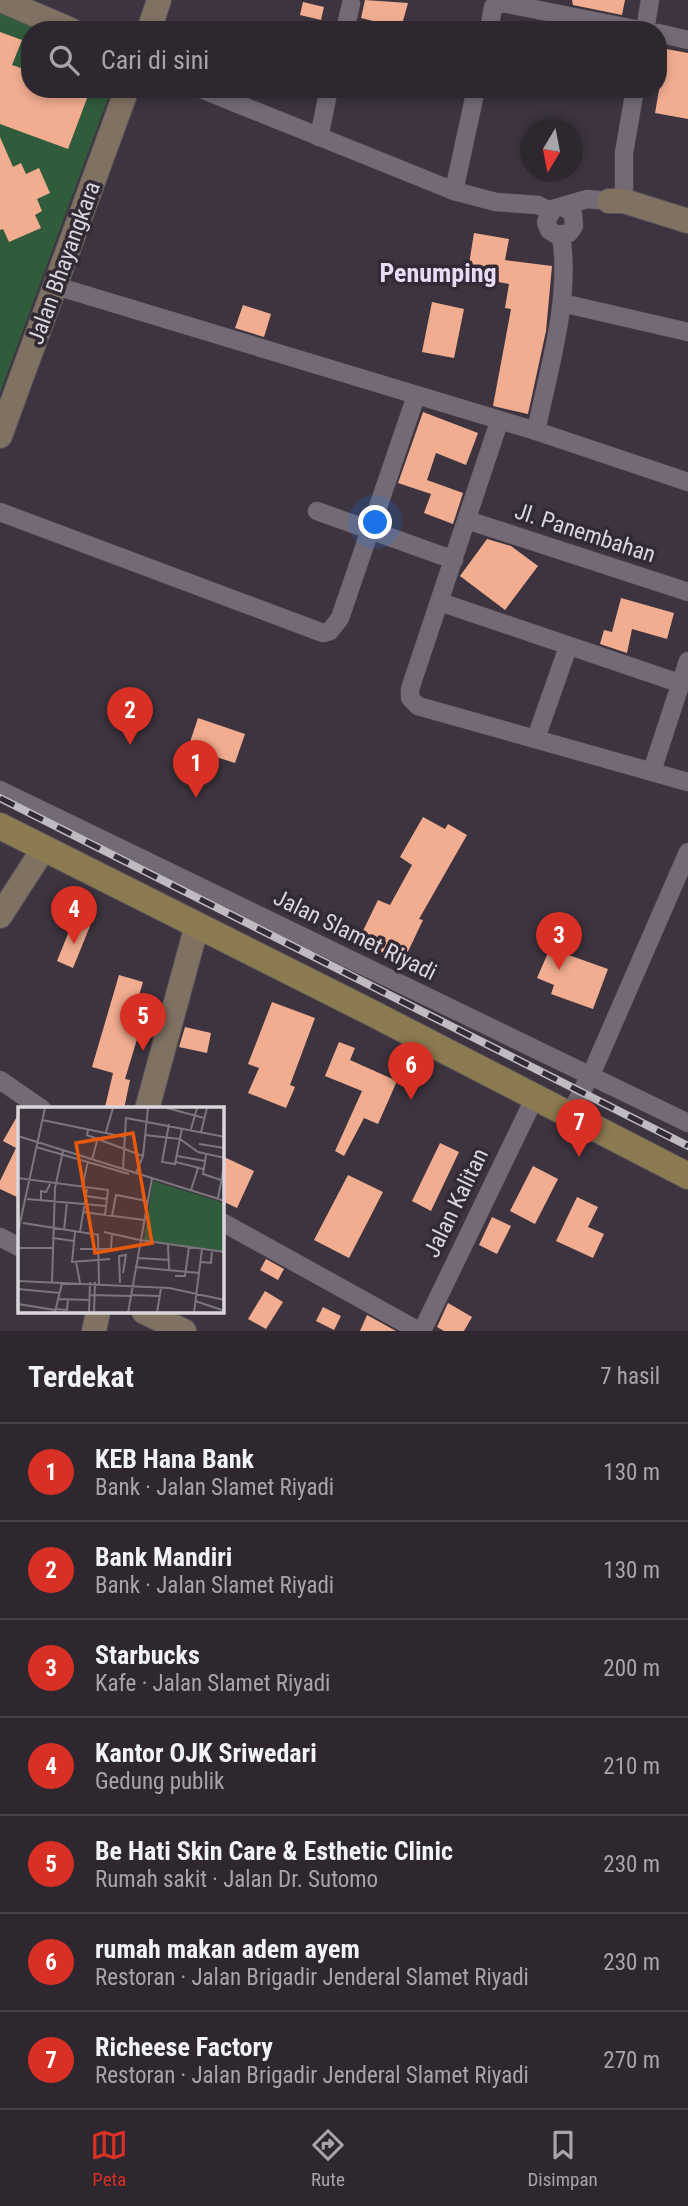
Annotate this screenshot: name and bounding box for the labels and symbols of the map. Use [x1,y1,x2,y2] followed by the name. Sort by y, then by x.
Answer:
[520,119,583,182] north arrow
[22,178,106,348] street label: Jalan Bhayangkara
[379,258,497,288] district label: Penumping
[511,498,659,568] street label: Jl. Panembahan
[358,505,392,539] your location
[107,687,153,745] pin: 2
[173,740,219,798] pin: 1
[269,884,441,986] street label: Jalan Slamet Riyadi
[51,886,97,944] pin: 4
[536,912,582,970] pin: 3
[120,993,166,1051] pin: 5
[388,1042,434,1100] pin: 6
[556,1099,602,1157] pin: 7
[18,1107,224,1314] inset map
[418,1144,494,1262] street label: Jalan Kalitan

